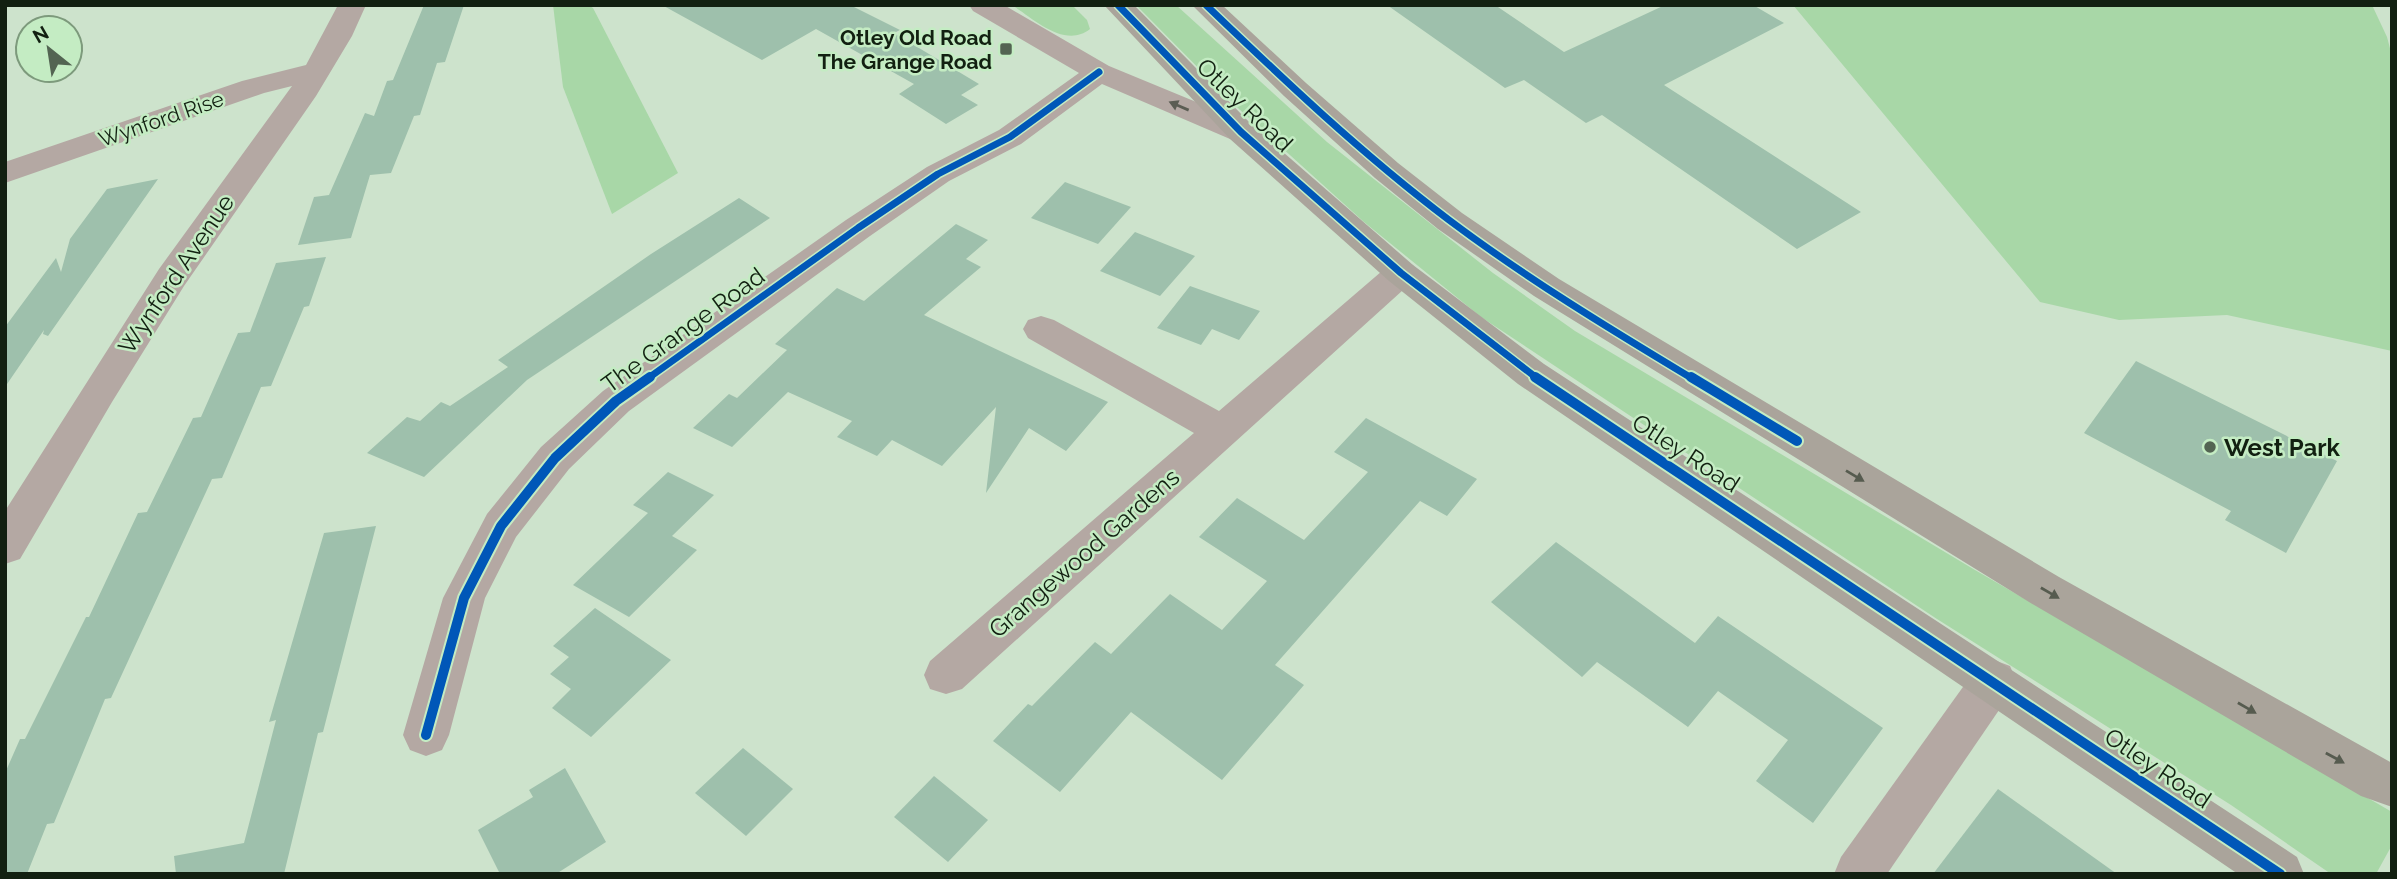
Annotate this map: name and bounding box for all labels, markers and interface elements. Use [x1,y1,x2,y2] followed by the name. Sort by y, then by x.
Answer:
[14,14,84,84] north arrow
[29,21,52,47] text: N
[818,25,992,74] place label: Otley Old Road The Grange Road
[998,41,1014,57] marker: Otley Old Road The Grange Road
[1191,52,1299,158] street label: Otley Road
[95,86,227,152] street label: Wynford Rise
[1168,100,1189,111] one-way arrow
[112,189,240,359] street label: Wynford Avenue
[596,261,770,399] street label: The Grange Road
[1627,408,1745,498] street label: Otley Road
[2224,433,2341,462] place label: West Park
[2202,439,2218,455] marker: West Park
[983,462,1185,644] street label: Grangewood Gardens
[1846,470,1865,482] one-way arrow
[2041,587,2060,599] one-way arrow
[2237,702,2256,714] one-way arrow
[2099,722,2217,814] street label: Otley Road
[2326,752,2345,764] one-way arrow

